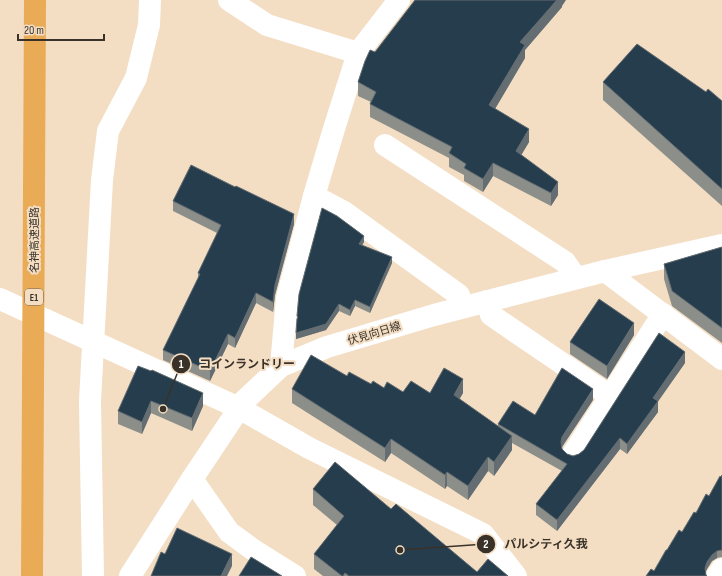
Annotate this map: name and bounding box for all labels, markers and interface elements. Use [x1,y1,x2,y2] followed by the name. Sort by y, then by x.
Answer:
[18,16,104,42] scale bar
[24,23,44,38] text: 20 m
[28,207,41,273] street label: 名神高速道路
[25,289,43,305] road number: E1
[346,319,402,348] street label: 伏見向日線
[171,352,303,376] callout: コインランドリー
[179,357,184,372] text: 1
[199,357,295,372] text: コインランドリー
[476,532,596,556] callout: パルシティ久我
[483,537,489,552] text: 2
[504,537,588,552] text: パルシティ久我

